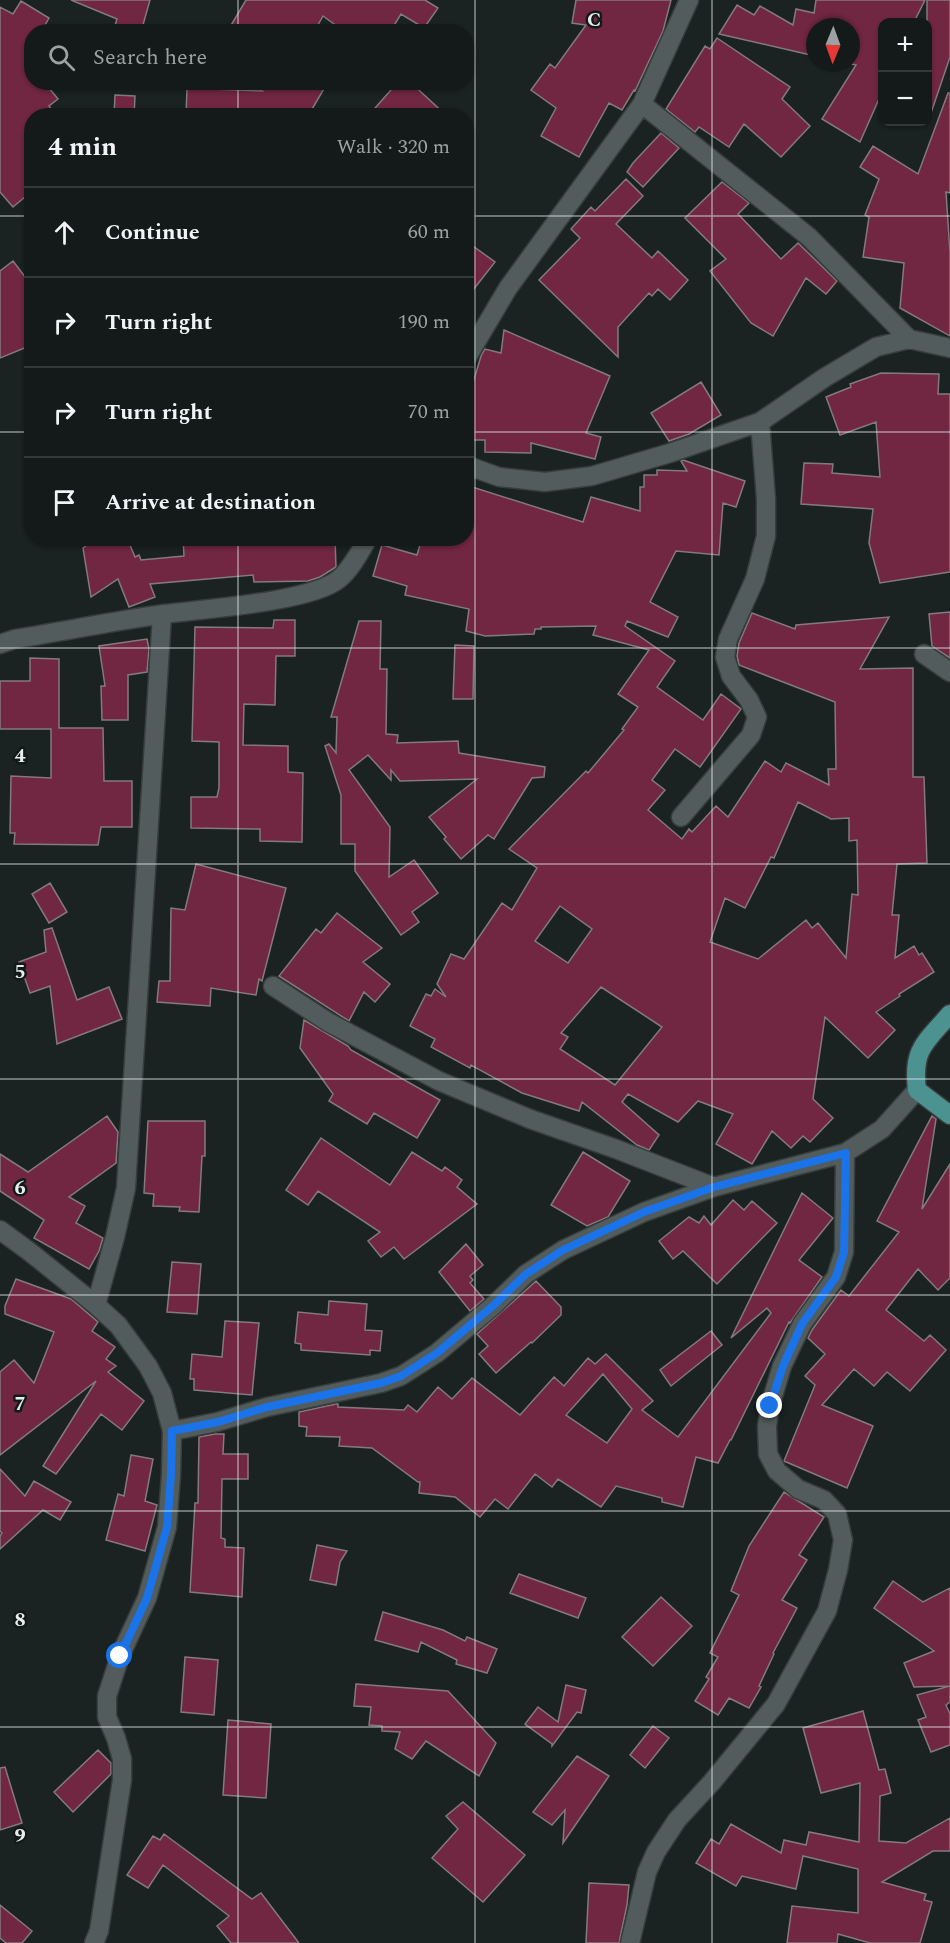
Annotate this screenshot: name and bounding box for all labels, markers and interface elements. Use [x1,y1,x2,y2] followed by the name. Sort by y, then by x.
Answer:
[587,5,601,35] text: C
[806,18,860,72] north arrow
[878,18,932,126] map controls
[878,18,932,72] button: +
[24,24,474,90] search box
[45,41,78,74] icon: search
[93,41,207,74] text: Search here
[878,72,932,126] button: −
[48,127,117,167] text: 4 min
[337,132,450,162] text: Walk · 320 m
[48,216,81,249] icon: ahead
[105,216,200,249] text: Continue
[408,217,450,247] text: 60 m
[48,306,81,339] icon: right
[105,306,212,339] text: Turn right
[398,307,450,337] text: 190 m
[48,396,81,429] icon: right
[105,396,212,429] text: Turn right
[408,397,450,427] text: 70 m
[48,486,81,519] icon: arrive
[105,486,316,519] text: Arrive at destination
[14,741,26,771] text: 4
[14,957,26,987] text: 5
[14,1173,26,1203] text: 6
[14,1389,26,1419] text: 7
[756,1392,782,1418] route end
[14,1605,26,1635] text: 8
[106,1642,132,1668] route start
[14,1821,26,1851] text: 9

